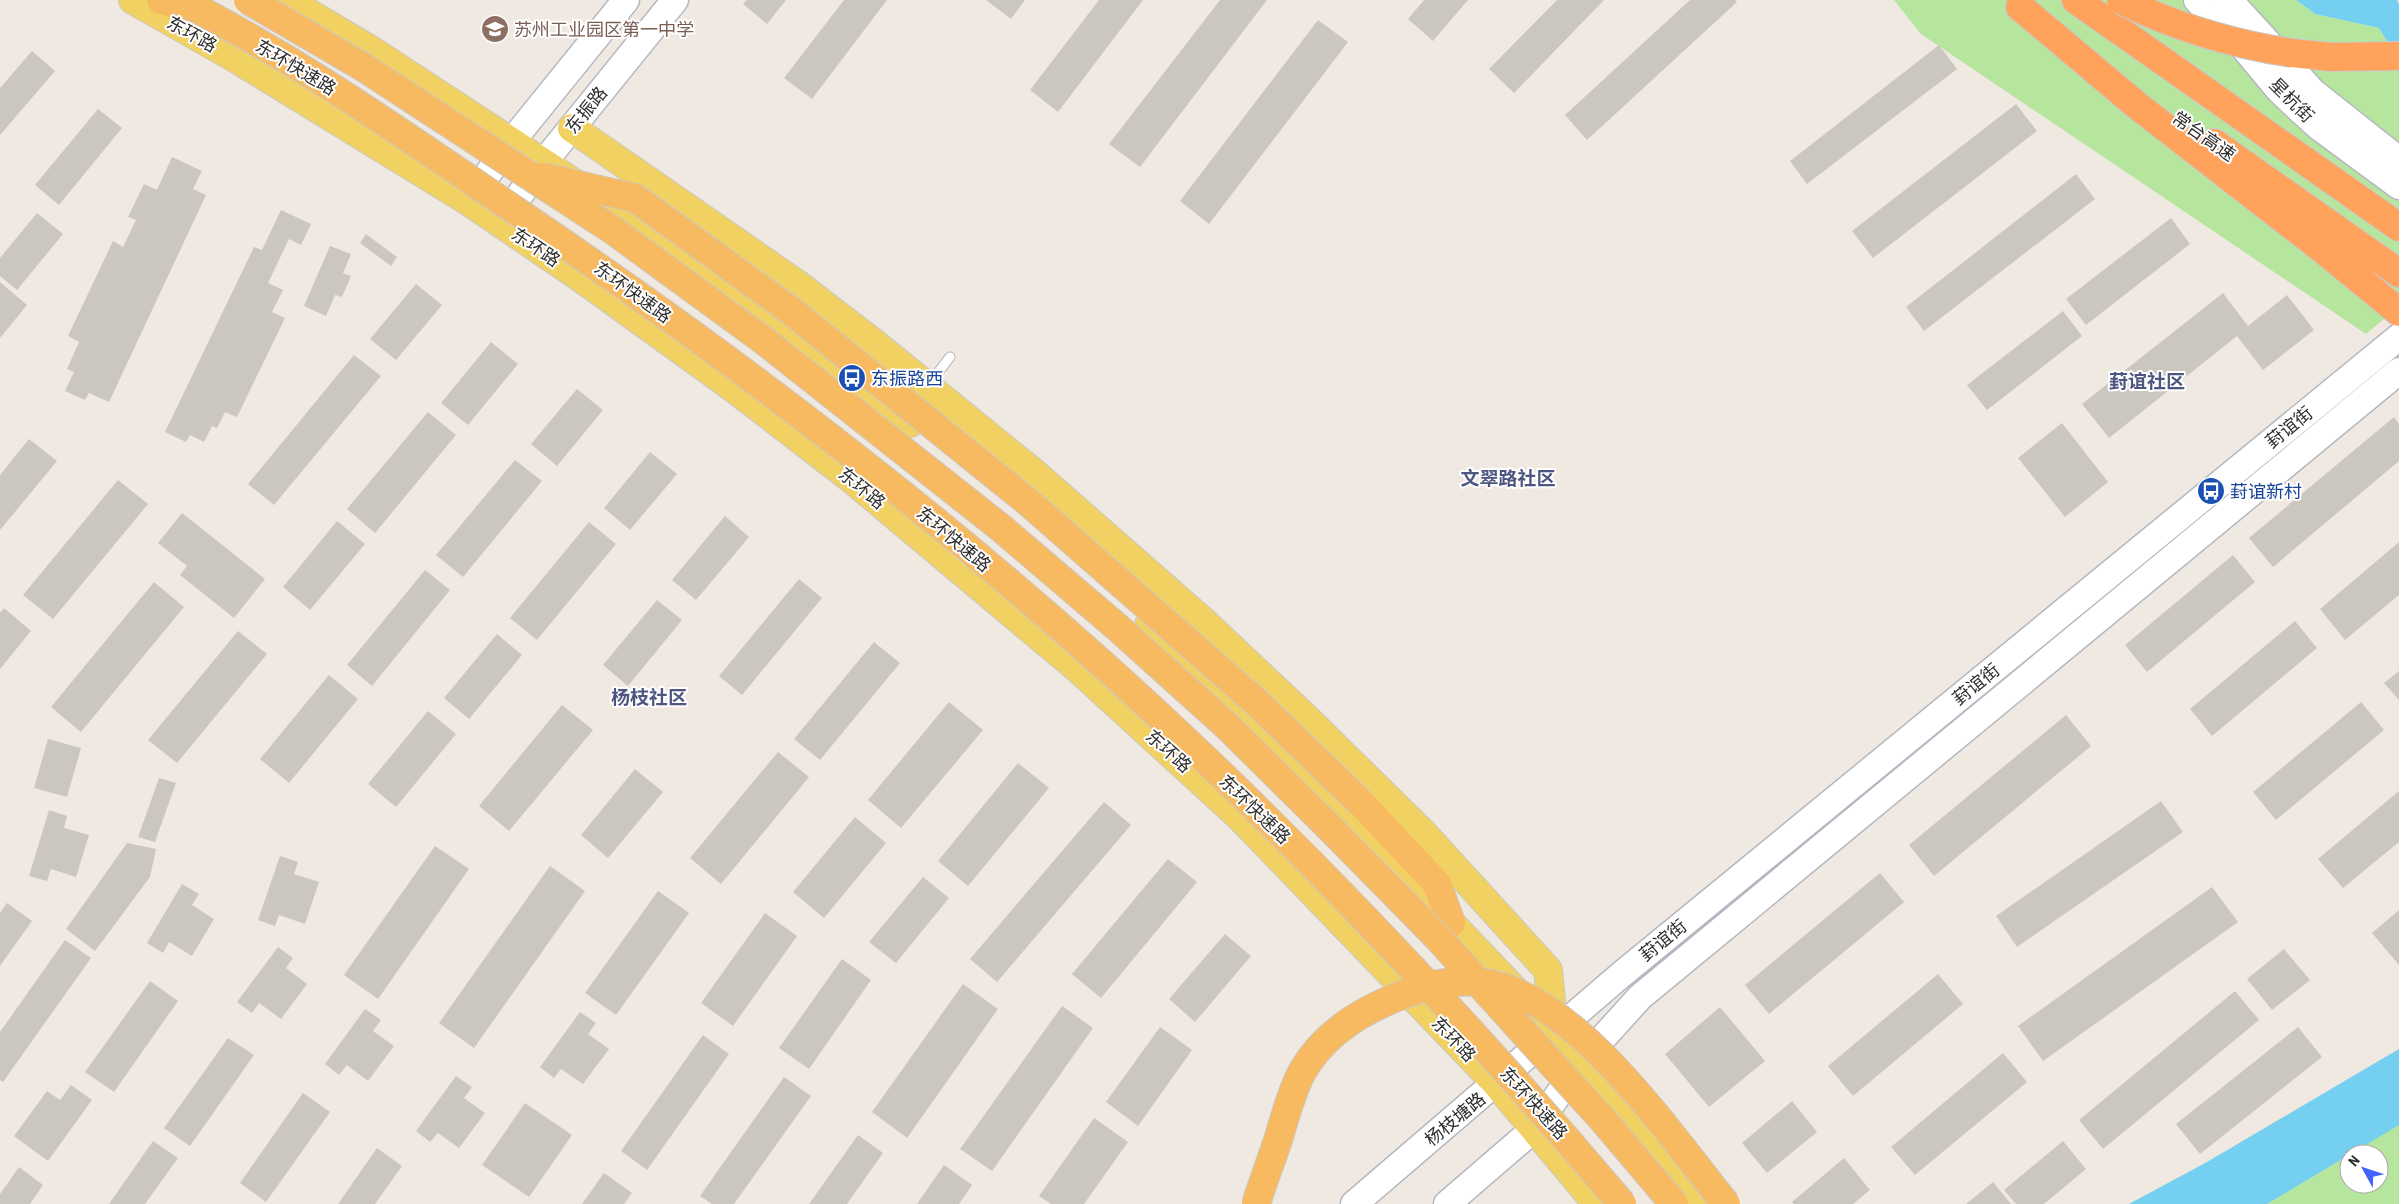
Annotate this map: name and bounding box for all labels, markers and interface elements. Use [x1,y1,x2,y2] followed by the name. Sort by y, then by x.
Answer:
[163,12,221,56] street label: 东环路
[480,14,510,44] school or university icon: 苏州工业园区第一中学
[514,19,694,40] place label: 苏州工业园区第一中学
[252,35,340,99] street label: 东环快速路
[2265,73,2319,127] street label: 星杭街
[561,82,611,138] street label: 东振路
[2168,107,2240,165] street label: 常台高速
[508,223,564,271] street label: 东环路
[590,257,676,327] street label: 东环快速路
[837,363,867,393] bus stop icon: 东振路西
[871,368,943,389] place label: 东振路西
[2109,370,2185,393] district label: 葑谊社区
[2261,402,2317,452] street label: 葑谊街
[834,463,890,513] street label: 东环路
[1460,467,1556,490] district label: 文翠路社区
[2196,476,2226,506] bus stop icon: 葑谊新村
[2230,481,2302,502] place label: 葑谊新村
[913,502,995,576] street label: 东环快速路
[1948,659,2004,709] street label: 葑谊街
[611,686,687,709] district label: 杨枝社区
[1142,725,1196,777] street label: 东环路
[1215,770,1295,848] street label: 东环快速路
[1635,915,1691,965] street label: 葑谊街
[1428,1012,1480,1066] street label: 东环路
[1496,1063,1572,1143] street label: 东环快速路
[1421,1088,1489,1150] street label: 杨枝塘路
[2339,1144,2389,1194] north arrow
[2345,1152,2363,1169] text: N

